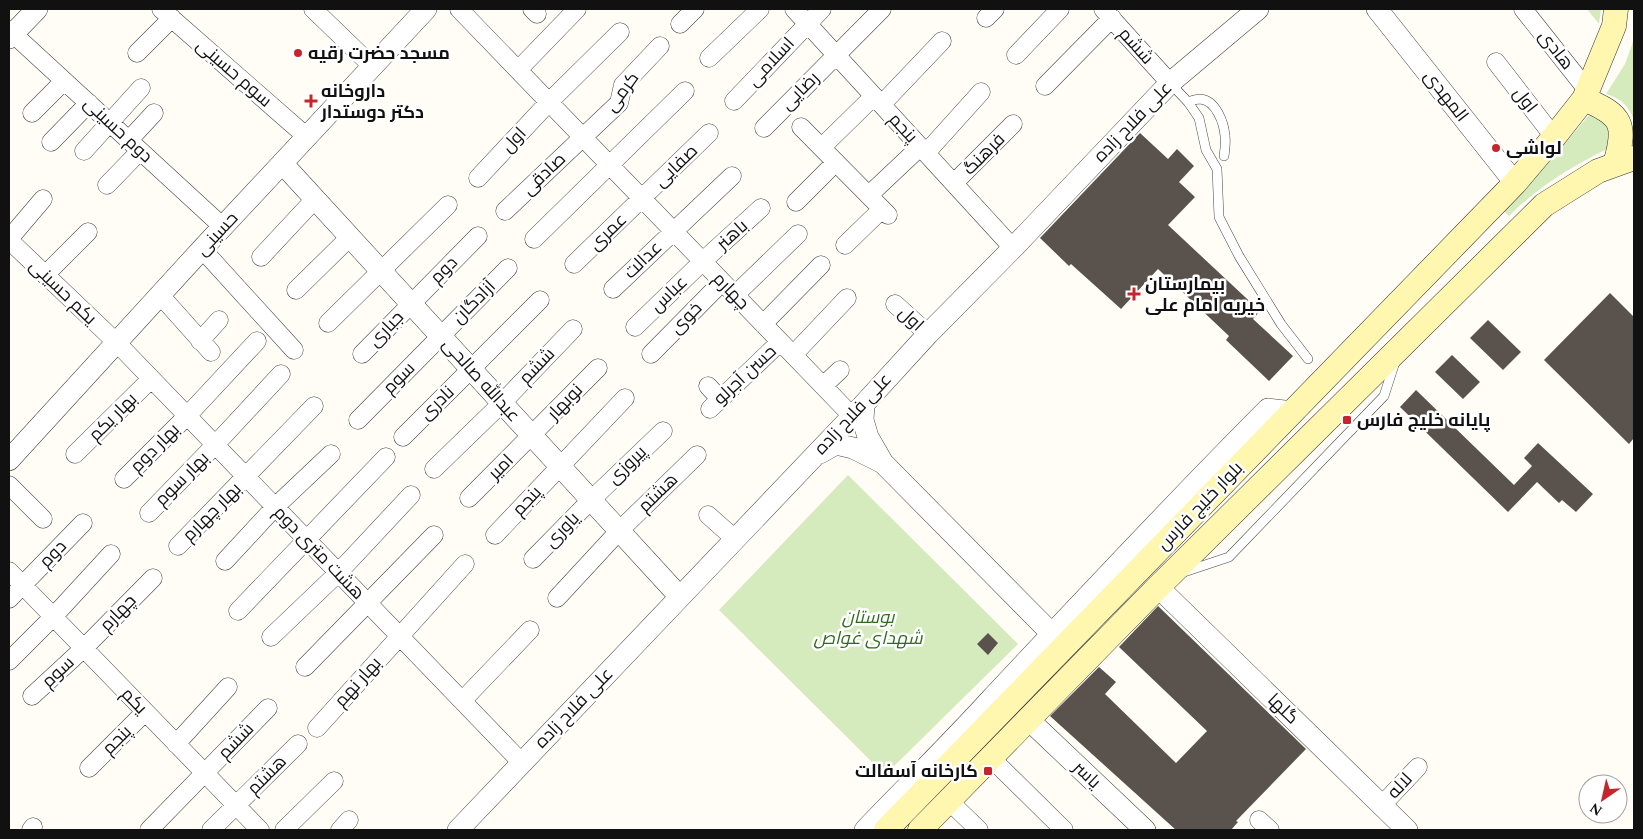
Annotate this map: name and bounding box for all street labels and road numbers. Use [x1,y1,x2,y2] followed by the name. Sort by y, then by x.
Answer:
[1112,21,1160,71] street label: ششم
[1532,24,1580,76] street label: هادی
[741,31,801,93] street label: اسلامی
[190,32,278,114] street label: سوم حسینی
[1417,64,1475,128] street label: المهدی
[774,65,826,117] street label: رضایی
[598,66,646,118] street label: کرمی
[1087,75,1179,169] street label: علی فلاح زاده
[1506,81,1544,119] street label: اول
[77,91,159,169] street label: دوم حسینی
[882,107,924,149] street label: پنجم
[495,121,533,159] street label: اول
[957,127,1011,181] street label: فرهنگ
[648,138,704,194] street label: صفایی
[516,146,572,202] street label: صادقی
[189,206,245,262] street label: حسینی
[583,207,633,257] street label: عمری
[709,213,754,257] street label: باهنر
[618,235,668,285] street label: عدالت
[424,250,464,290] street label: دوم
[23,253,103,331] street label: یکم حسینی
[706,266,756,316] street label: چهارم
[644,269,694,319] street label: عباس
[446,274,502,330] street label: آزادگان
[664,296,708,340] street label: خوی
[892,300,930,338] street label: اول
[362,305,410,353] street label: جباری
[436,332,526,428] street label: عبدالله صالحی
[707,339,783,411] street label: حسن آجرلو
[513,341,561,391] street label: ششم
[377,356,421,400] street label: سوم
[808,367,898,461] street label: علی فلاح زاده
[540,378,589,427] street label: نوبهار
[413,380,461,426] street label: نادری
[82,386,144,448] street label: بهار یکم
[124,417,186,479] street label: بهار دوم
[601,439,653,491] street label: پیروزی
[148,445,216,513] street label: بهار سوم
[481,448,520,487] street label: امیر
[1151,456,1249,556] street label: بلوار خلیج فارس
[632,467,684,519] street label: هشتم
[176,476,248,548] street label: بهار چهارم
[506,480,548,522] street label: پنجم
[267,500,371,606] street label: هشت متری دوم
[538,506,586,554] street label: یاوری
[33,534,73,574] street label: دوم
[93,588,143,638] street label: چهارم
[35,650,81,694] street label: سوم
[328,651,388,713] street label: بهار نهم
[528,661,620,755] street label: علی فلاح زاده
[114,681,154,721] street label: یکم
[1261,687,1305,731] street label: گلها
[212,716,260,766] street label: ششم
[96,719,138,761] street label: پنجم
[241,749,293,801] street label: هشتم
[1066,754,1107,795] street label: یاسر
[1381,767,1419,805] street label: لاله

